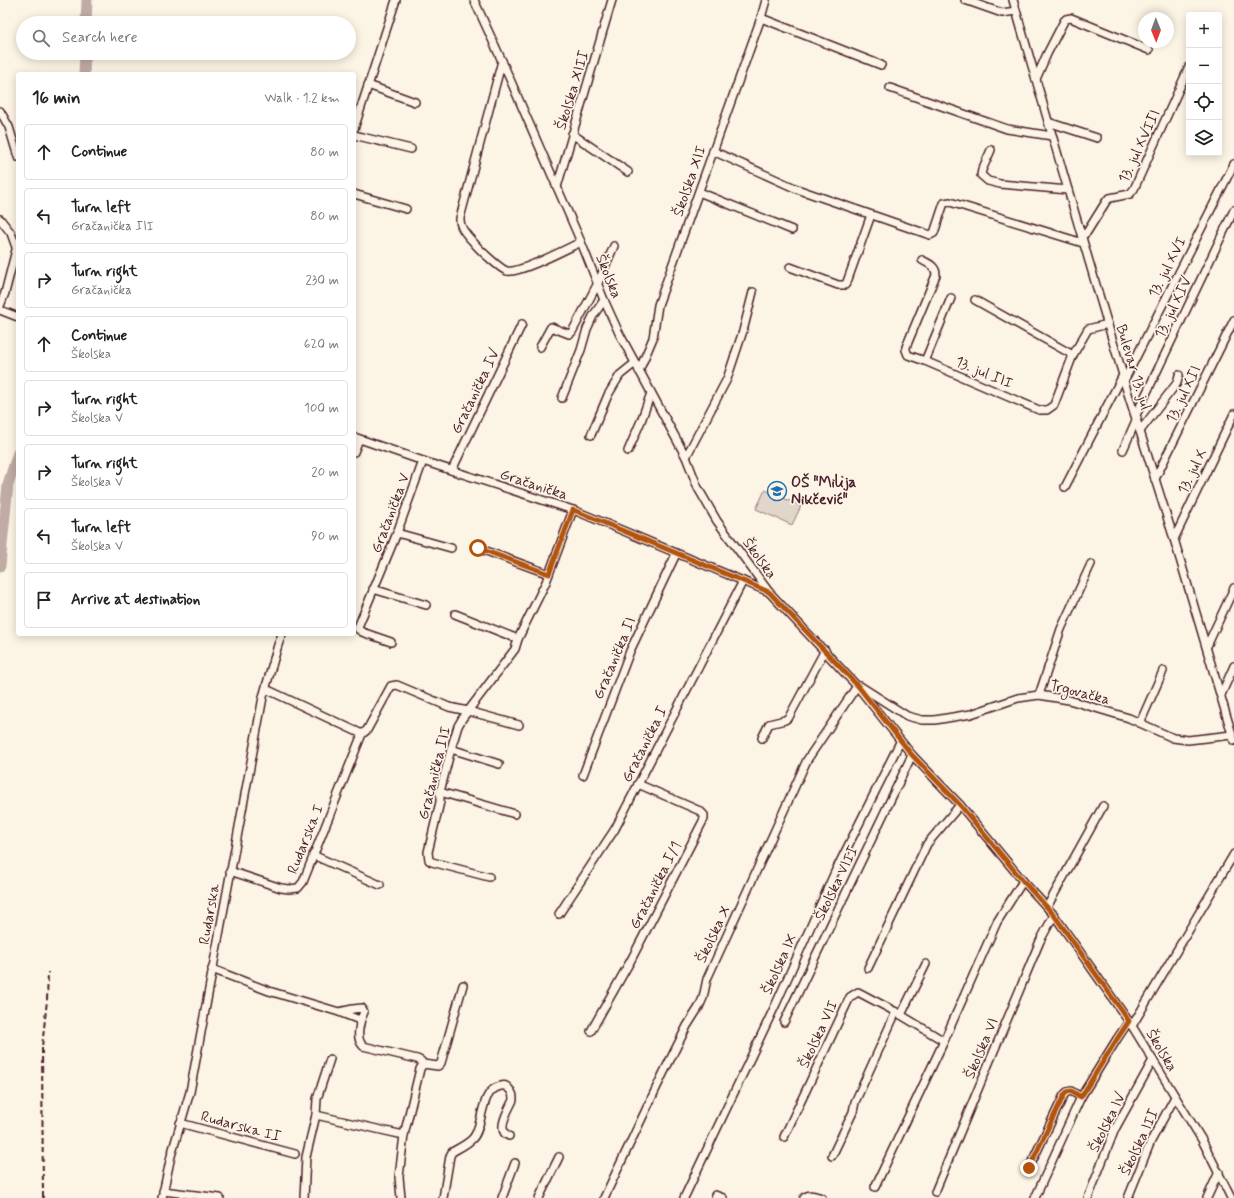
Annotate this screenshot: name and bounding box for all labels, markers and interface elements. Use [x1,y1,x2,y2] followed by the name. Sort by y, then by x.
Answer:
[1138,12,1174,48] north arrow
[1186,12,1222,156] map controls
[1186,12,1222,48] button: +
[16,16,356,60] search box
[30,27,52,49] icon: search
[62,28,138,48] text: Search here
[551,48,595,133] street label: Školska XIII
[1186,48,1222,84] button: −
[1186,84,1222,120] button: locate
[32,87,81,109] text: 16 min
[265,90,340,107] text: Walk · 1.2 km
[1114,106,1166,186] street label: 13. jul XVIII
[1186,120,1222,156] button: layers
[33,141,55,163] icon: ahead
[71,142,127,162] text: Continue
[669,143,711,219] street label: Školska XII
[310,144,339,161] text: 80 m
[71,198,131,218] text: Turn left
[33,205,55,227] icon: left
[310,208,339,225] text: 80 m
[71,218,154,235] text: Gračanička III
[1144,234,1192,301] street label: 13. jul XVI
[590,251,626,302] street label: Školska
[71,262,138,282] text: Turn right
[33,269,55,291] icon: right
[305,272,339,289] text: 230 m
[1150,273,1198,342] street label: 13. jul XIV
[71,282,132,299] text: Gračanička
[1111,322,1156,413] street label: Bulevar 13. jul
[71,326,127,346] text: Continue
[33,333,55,355] icon: ahead
[304,336,339,353] text: 620 m
[447,345,505,437] street label: Gračanička IV
[71,346,111,363] text: Školska
[952,352,1015,394] street label: 13. jul III
[1161,362,1206,426] street label: 13. jul XII
[71,390,138,410] text: Turn right
[33,397,55,419] icon: right
[304,400,339,417] text: 100 m
[71,410,123,427] text: Školska V
[1173,445,1213,498] street label: 13. jul X
[71,454,138,474] text: Turn right
[33,461,55,483] icon: right
[311,464,339,481] text: 20 m
[497,465,570,505] street label: Gračanička
[367,470,415,556] street label: Gračanička V
[791,473,856,510] place label: OŠ "Milija Nikčević"
[71,474,123,491] text: Školska V
[766,480,788,502] school or university icon: OŠ "Milija Nikčević"
[71,518,131,538] text: Turn left
[33,525,55,547] icon: left
[311,528,339,545] text: 90 m
[737,534,781,583] street label: Školska
[71,538,123,555] text: Školska V
[469,539,487,557] route start
[33,589,55,611] icon: arrive
[71,590,200,610] text: Arrive at destination
[589,614,641,703] street label: Gračanička II
[1047,676,1112,711] street label: Trgovačka
[617,703,673,786] street label: Gračanička I
[414,724,456,822] street label: Gračanička III
[283,802,329,877] street label: Rudarska I
[625,838,687,933] street label: Gračanička I/1
[810,842,864,924] street label: Školska VIII
[195,881,225,946] street label: Rudarska
[692,902,736,966] street label: Školska X
[758,931,802,998] street label: Školska IX
[795,997,843,1071] street label: Školska VII
[960,1015,1004,1082] street label: Školska VI
[1141,1025,1182,1076] street label: Školska
[1085,1089,1131,1156] street label: Školska IV
[1116,1106,1164,1179] street label: Školska III
[199,1107,283,1147] street label: Rudarska II
[1020,1159,1038,1177] route end

